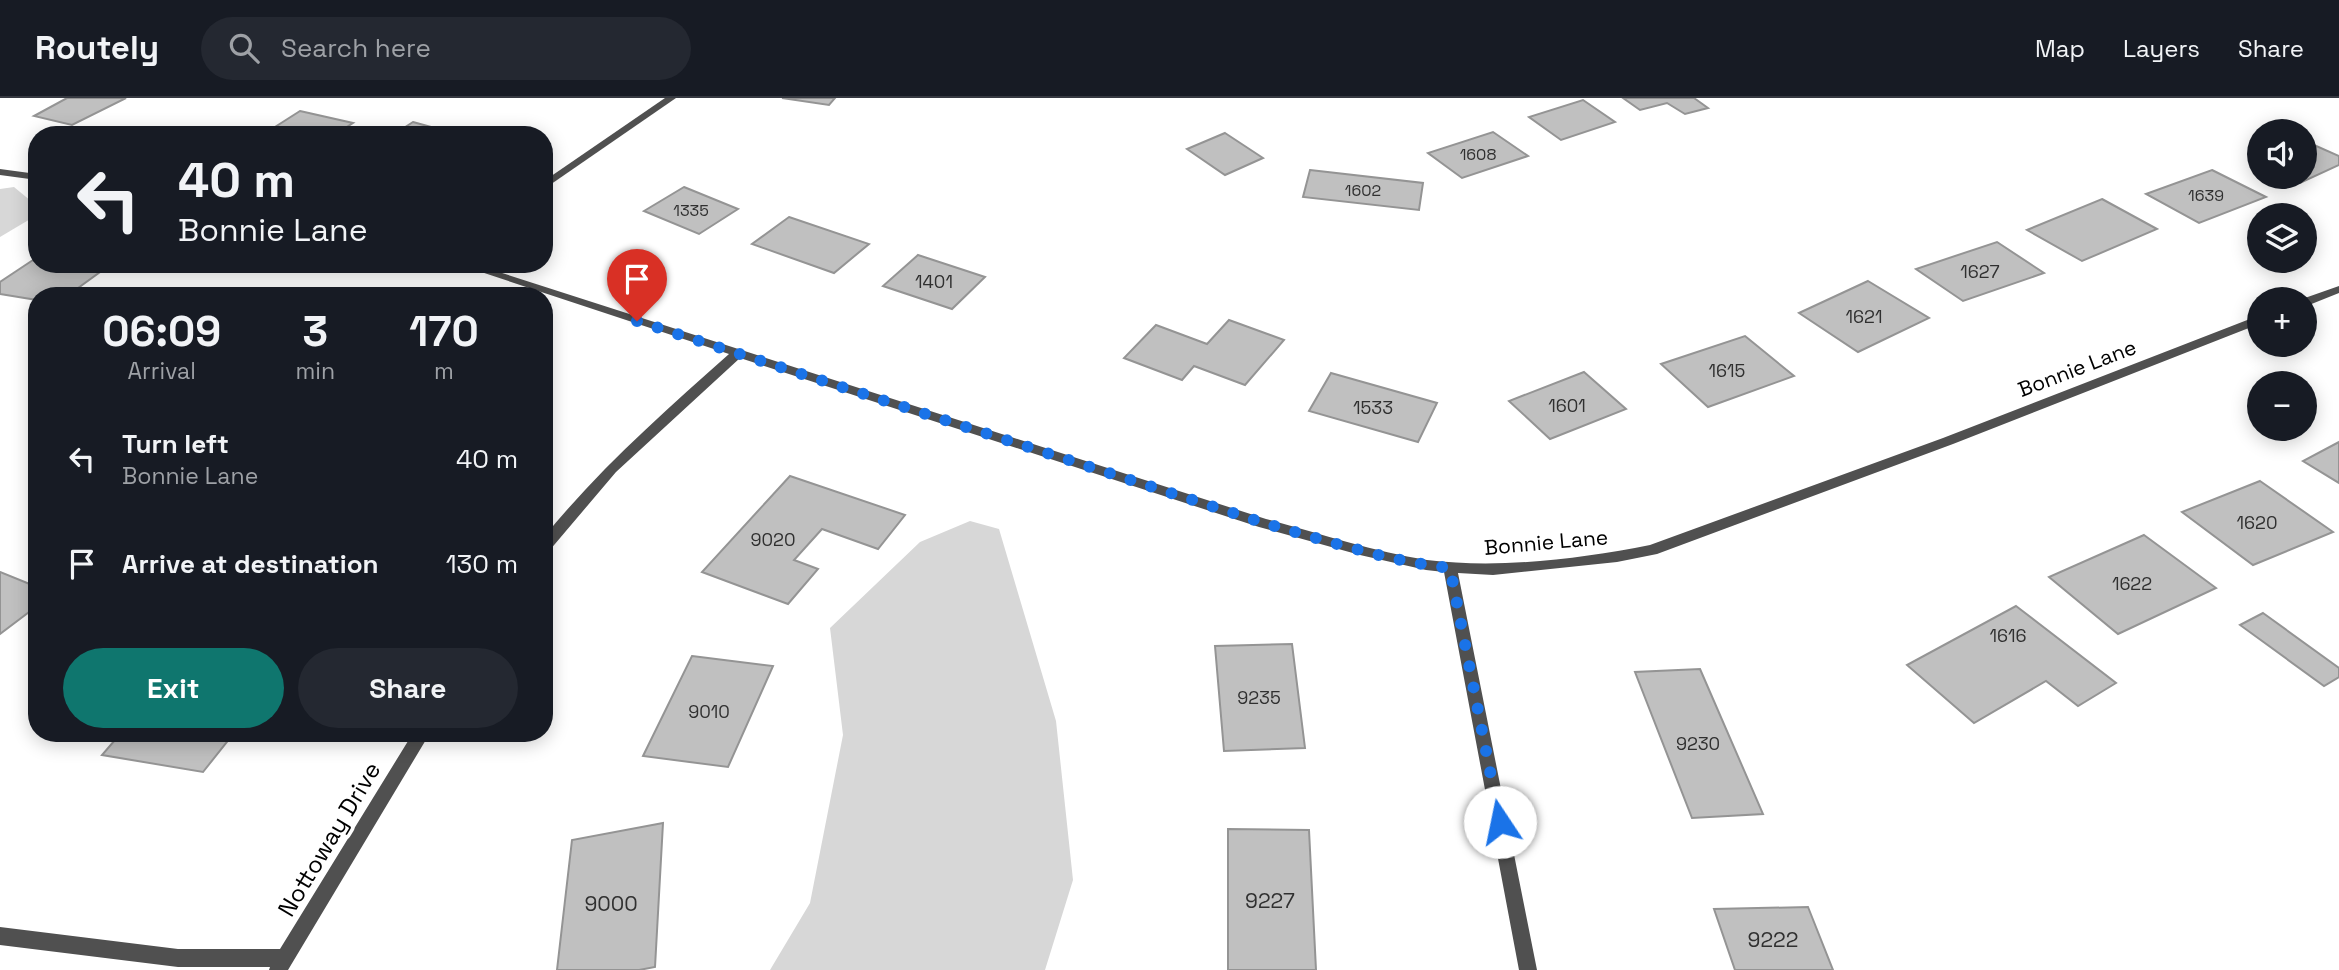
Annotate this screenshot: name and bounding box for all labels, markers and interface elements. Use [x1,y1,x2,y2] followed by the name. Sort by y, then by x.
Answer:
[201,17,691,80] search box
[35,27,159,69] text: Routely
[225,29,263,67] icon: search
[281,31,431,65] text: Search here
[2035,33,2085,64] text: Map
[2123,33,2200,64] text: Layers
[2238,33,2304,64] text: Share
[2247,119,2317,441] map controls
[2247,119,2317,189] button: sound
[1460,144,1496,165] house number: 1608
[178,149,295,211] text: 40 m
[63,154,154,245] icon: left
[1345,180,1381,201] house number: 1602
[2188,185,2224,206] house number: 1639
[673,200,709,221] house number: 1335
[2247,203,2317,273] button: layers
[178,210,368,250] text: Bonnie Lane
[607,249,667,321] pin
[618,260,656,298] icon: arrive
[1960,260,2000,283] house number: 1627
[915,270,953,293] house number: 1401
[2247,287,2317,357] button: +
[102,305,221,358] text: 06:09
[302,305,328,358] text: 3
[409,305,479,358] text: 170
[1846,305,1882,328] house number: 1621
[2014,333,2140,403] street label: Bonnie Lane
[128,356,196,386] text: Arrival
[296,356,335,386] text: min
[434,356,454,386] text: m
[1709,359,1745,382] house number: 1615
[2247,371,2317,441] button: −
[1548,394,1586,417] house number: 1601
[1353,396,1393,419] house number: 1533
[122,427,229,461] text: Turn left
[63,440,101,478] icon: left
[456,442,518,476] text: 40 m
[122,461,258,491] text: Bonnie Lane
[2237,511,2277,534] house number: 1620
[1483,523,1609,561] street label: Bonnie Lane
[751,528,795,551] house number: 9020
[63,545,101,583] icon: arrive
[122,547,379,581] text: Arrive at destination
[446,547,518,581] text: 130 m
[2112,572,2152,595] house number: 1622
[1989,624,2027,647] house number: 1616
[63,648,284,728] button: Exit
[298,648,518,728] button: Share
[1237,686,1281,709] house number: 9235
[688,700,730,723] house number: 9010
[1676,732,1720,755] house number: 9230
[271,756,387,922] street label: Nottoway Drive
[1463,785,1537,859] position arrow
[1245,887,1295,914] house number: 9227
[584,890,638,917] house number: 9000
[1748,926,1798,953] house number: 9222

